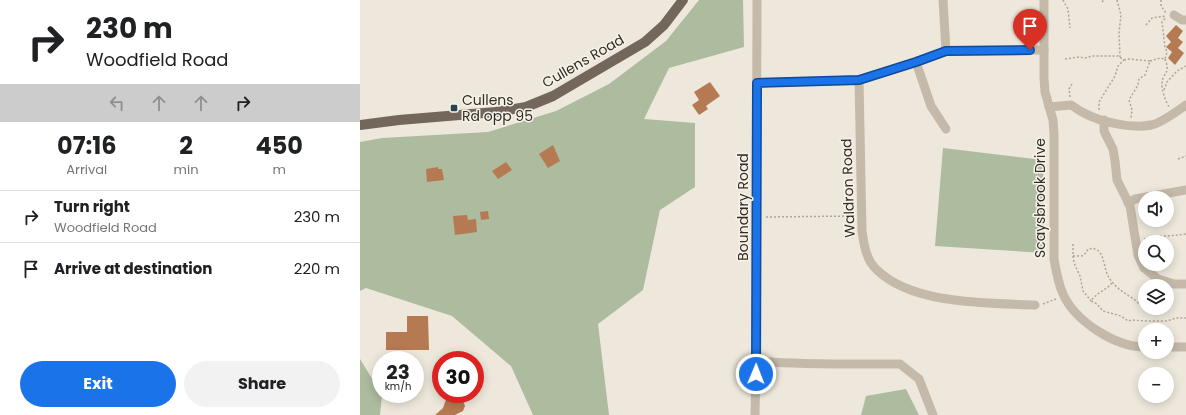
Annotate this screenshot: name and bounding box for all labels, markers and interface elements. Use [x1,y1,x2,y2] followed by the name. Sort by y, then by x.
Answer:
[86,9,173,48] text: 230 m
[1013,9,1047,50] pin
[1019,15,1041,37] icon: arrive
[20,16,72,68] icon: right
[538,29,628,93] street label: Cullens Road
[86,47,229,72] text: Woodfield Road
[462,90,533,126] place label: Cullens Rd opp 95
[106,92,128,114] icon: left
[148,92,170,114] icon: ahead
[190,92,212,114] icon: ahead
[232,92,254,114] icon: right
[449,103,459,113] marker: Cullens Rd opp 95
[57,129,117,162] text: 07:16
[179,129,193,162] text: 2
[256,129,303,162] text: 450
[836,138,860,238] street label: Waldron Road
[1030,138,1050,258] street label: Scaysbrook Drive
[733,153,753,261] street label: Boundary Road
[66,160,107,179] text: Arrival
[174,160,199,179] text: min
[273,160,286,179] text: m
[1138,191,1174,403] map controls
[1138,191,1174,227] button: sound
[54,196,130,217] text: Turn right
[20,206,42,228] icon: right
[294,206,340,227] text: 230 m
[54,218,157,237] text: Woodfield Road
[1138,235,1174,271] button: search
[20,258,42,280] icon: arrive
[54,258,212,279] text: Arrive at destination
[294,258,340,279] text: 220 m
[1138,279,1174,315] button: layers
[1138,323,1174,359] button: +
[432,351,484,403] speed limit sign: 30
[735,353,777,395] position arrow
[386,358,410,386] text: 23
[20,361,176,407] button: Exit
[184,361,340,407] button: Share
[1138,367,1174,403] button: −
[385,379,411,394] text: km/h

